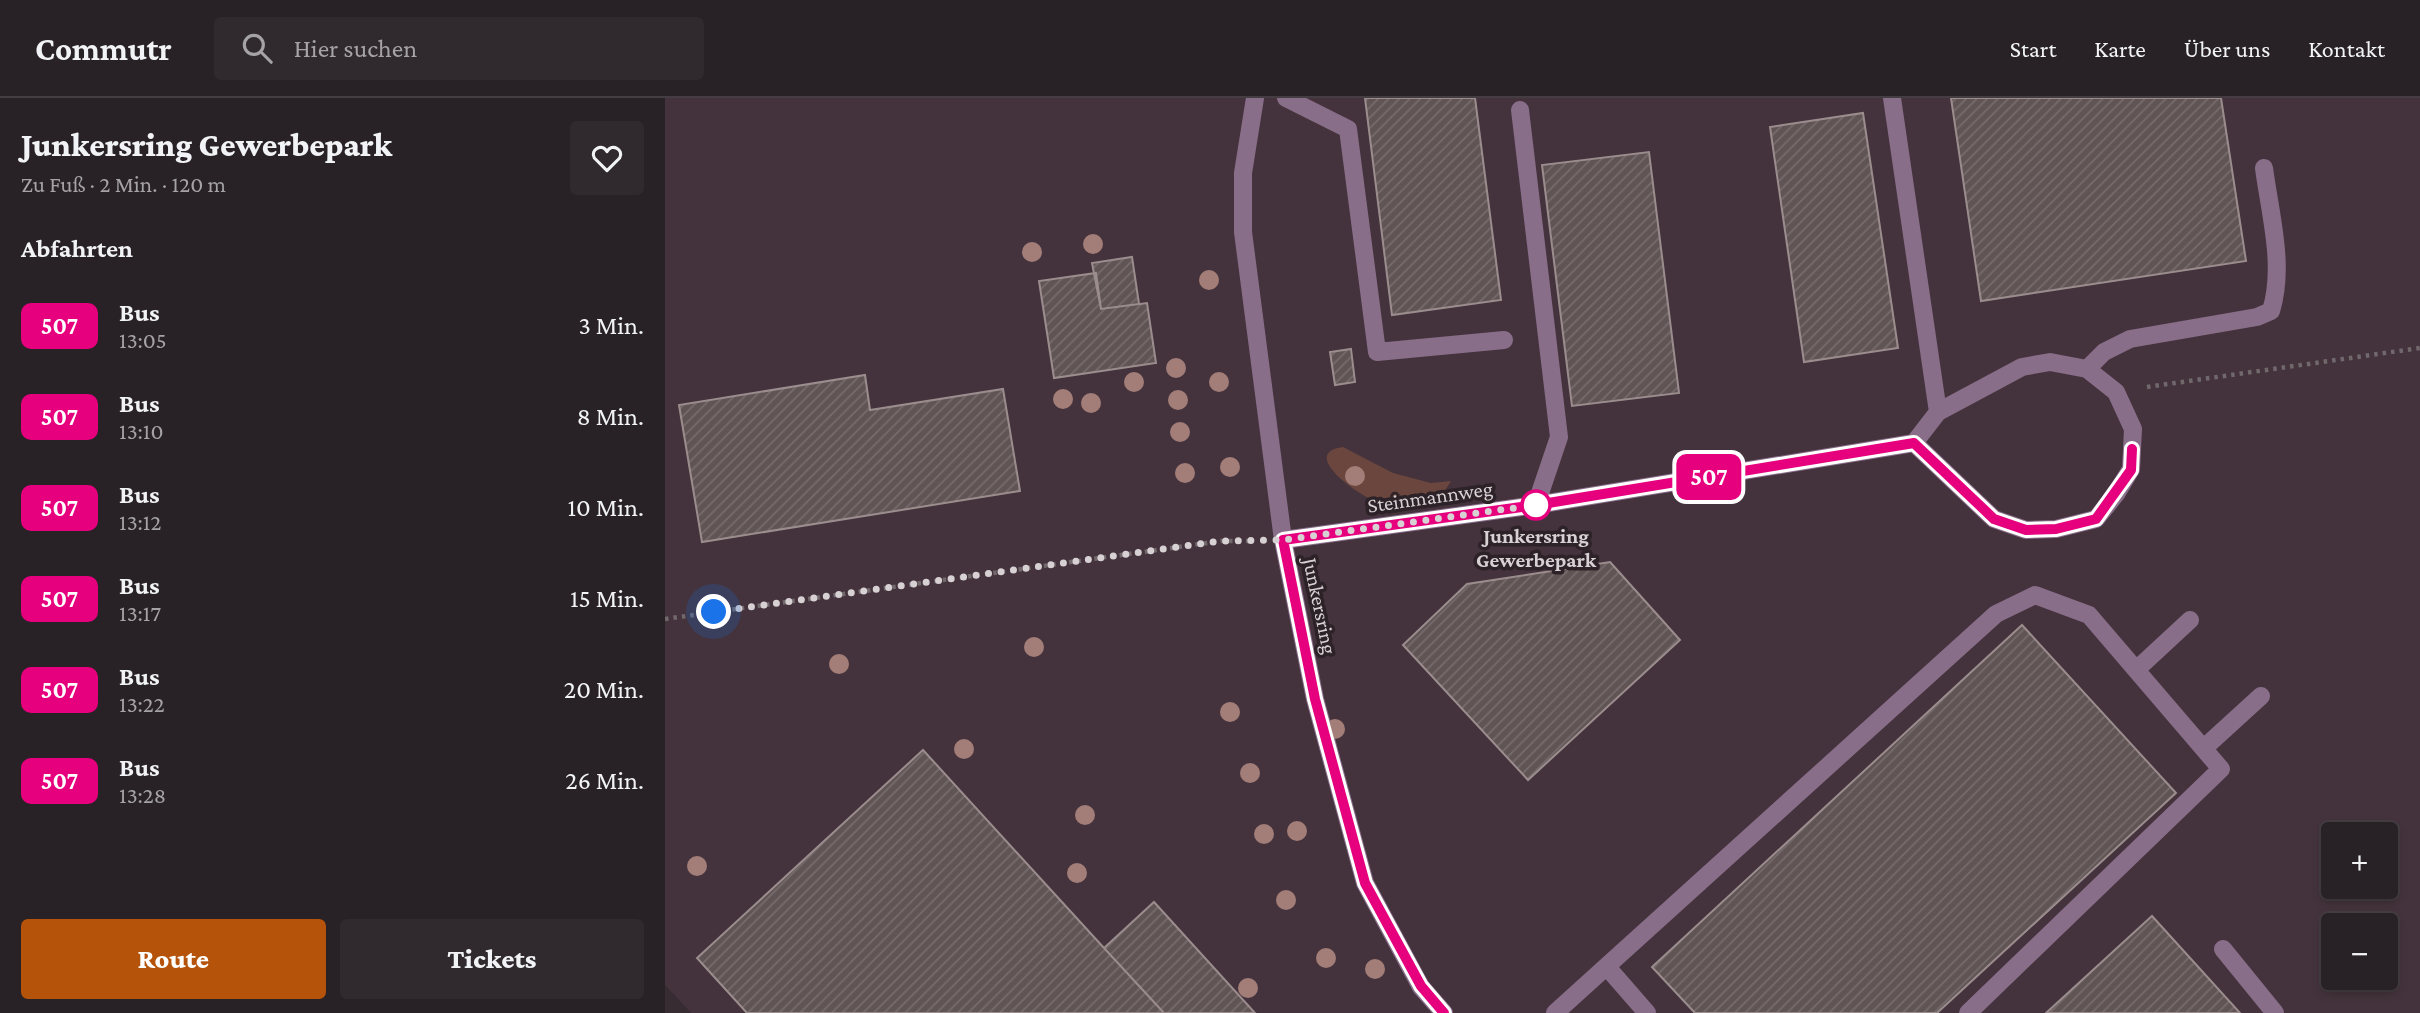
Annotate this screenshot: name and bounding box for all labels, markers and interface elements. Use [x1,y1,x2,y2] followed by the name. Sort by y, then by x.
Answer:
[214,17,704,80] search box
[238,29,276,67] icon: search
[35,30,172,67] text: Commutr
[294,34,417,63] text: Hier suchen
[2010,35,2056,62] text: Start
[2094,35,2146,62] text: Karte
[2184,35,2270,62] text: Über uns
[2308,35,2385,62] text: Kontakt
[570,121,644,195] button: heart
[21,126,392,163] text: Junkersring Gewerbepark
[21,171,226,197] text: Zu Fuß · 2 Min. · 120 m
[21,234,133,263] text: Abfahrten
[119,298,160,327] text: Bus
[578,311,644,340] text: 3 Min.
[41,312,78,339] text: 507
[119,327,167,353] text: 13:05
[119,389,160,418] text: Bus
[577,402,644,431] text: 8 Min.
[41,403,78,430] text: 507
[119,418,163,444] text: 13:10
[1669,454,1749,500] line badge: 507
[1690,463,1728,490] text: 507
[1366,476,1494,518] street label: Steinmannweg
[119,480,160,509] text: Bus
[1521,490,1551,520] marker: Junkersring Gewerbepark
[567,493,644,522] text: 10 Min.
[41,494,78,521] text: 507
[119,509,161,535] text: 13:12
[1476,524,1597,572] place label: Junkersring Gewerbepark
[1298,554,1342,656] street label: Junkersring
[119,571,160,600] text: Bus
[570,584,644,613] text: 15 Min.
[41,585,78,612] text: 507
[696,594,731,629] your location
[119,600,161,626] text: 13:17
[119,662,160,691] text: Bus
[564,675,644,704] text: 20 Min.
[41,676,78,703] text: 507
[119,691,165,717] text: 13:22
[119,753,160,782] text: Bus
[565,766,644,795] text: 26 Min.
[41,767,78,794] text: 507
[119,782,166,808] text: 13:28
[2321,822,2398,990] map controls
[2321,822,2398,899] button: +
[2321,913,2398,990] button: −
[21,919,326,999] button: Route
[340,919,644,999] button: Tickets

